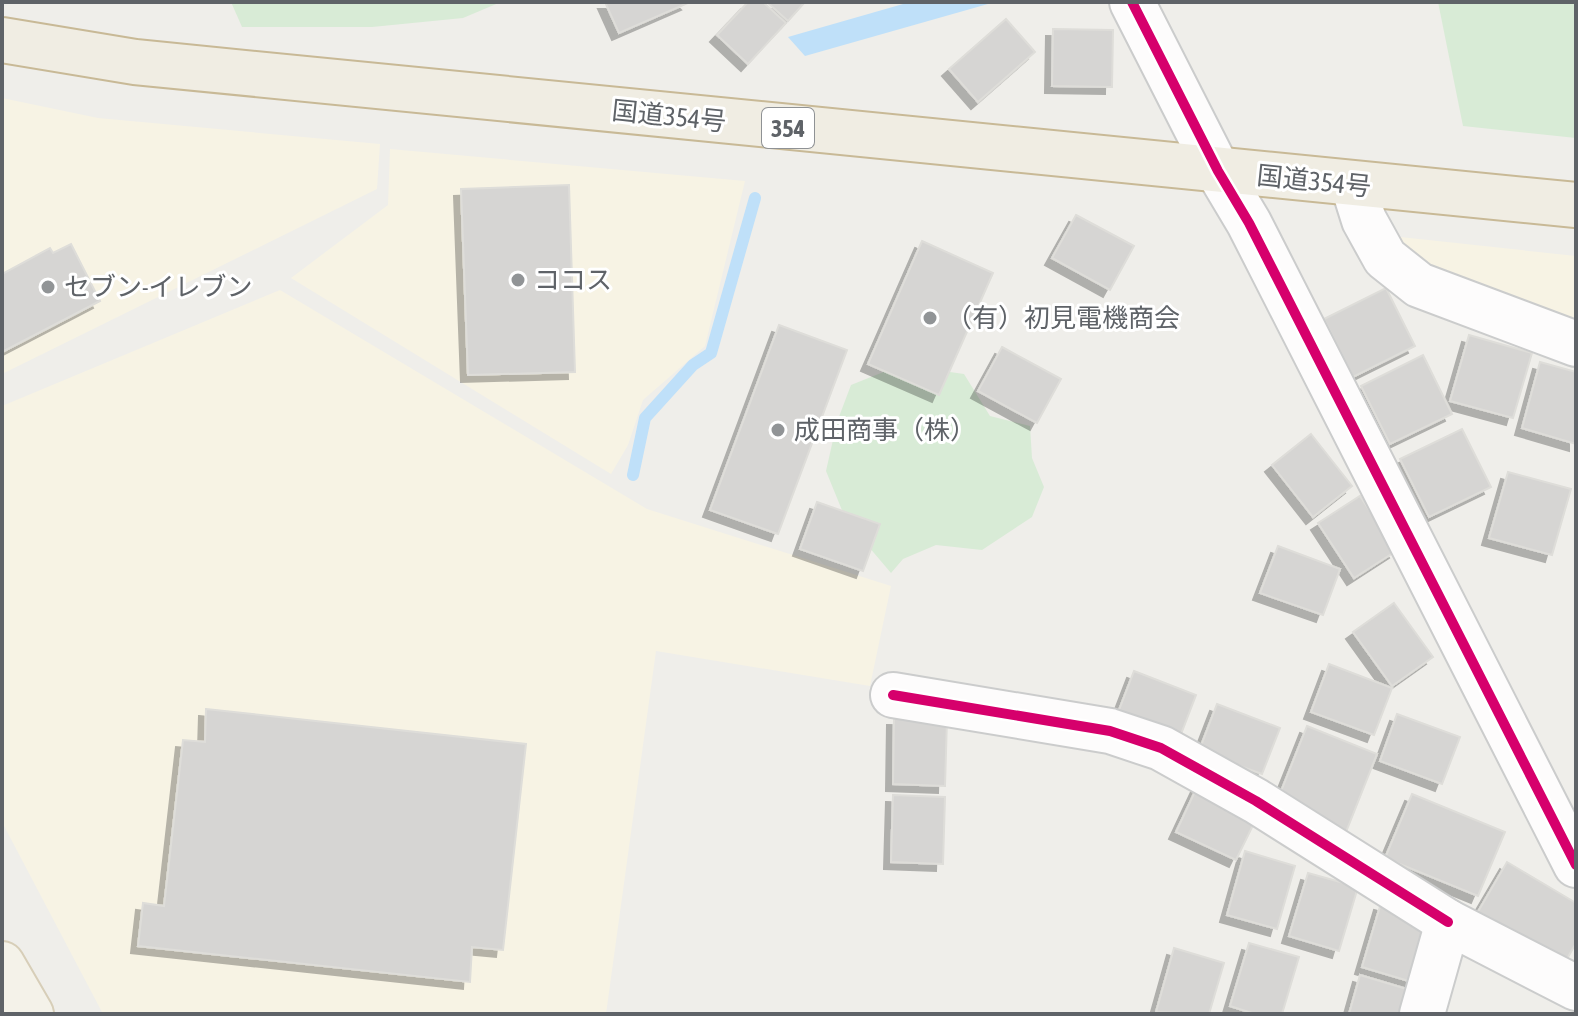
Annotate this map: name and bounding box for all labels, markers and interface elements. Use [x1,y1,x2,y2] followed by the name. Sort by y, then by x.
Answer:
[610,95,728,137] street label: 国道354号
[762,108,814,148] road number: 354
[1255,160,1373,202] street label: 国道354号
[534,265,612,295] place label: ココス
[509,271,527,289] marker: ココス
[64,272,253,302] place label: セブン-イレブン
[39,278,57,296] marker: セブン-イレブン
[946,303,1180,333] place label: （有）初見電機商会
[921,309,939,327] marker: （有）初見電機商会
[794,415,976,445] place label: 成田商事（株）
[769,421,787,439] marker: 成田商事（株）

